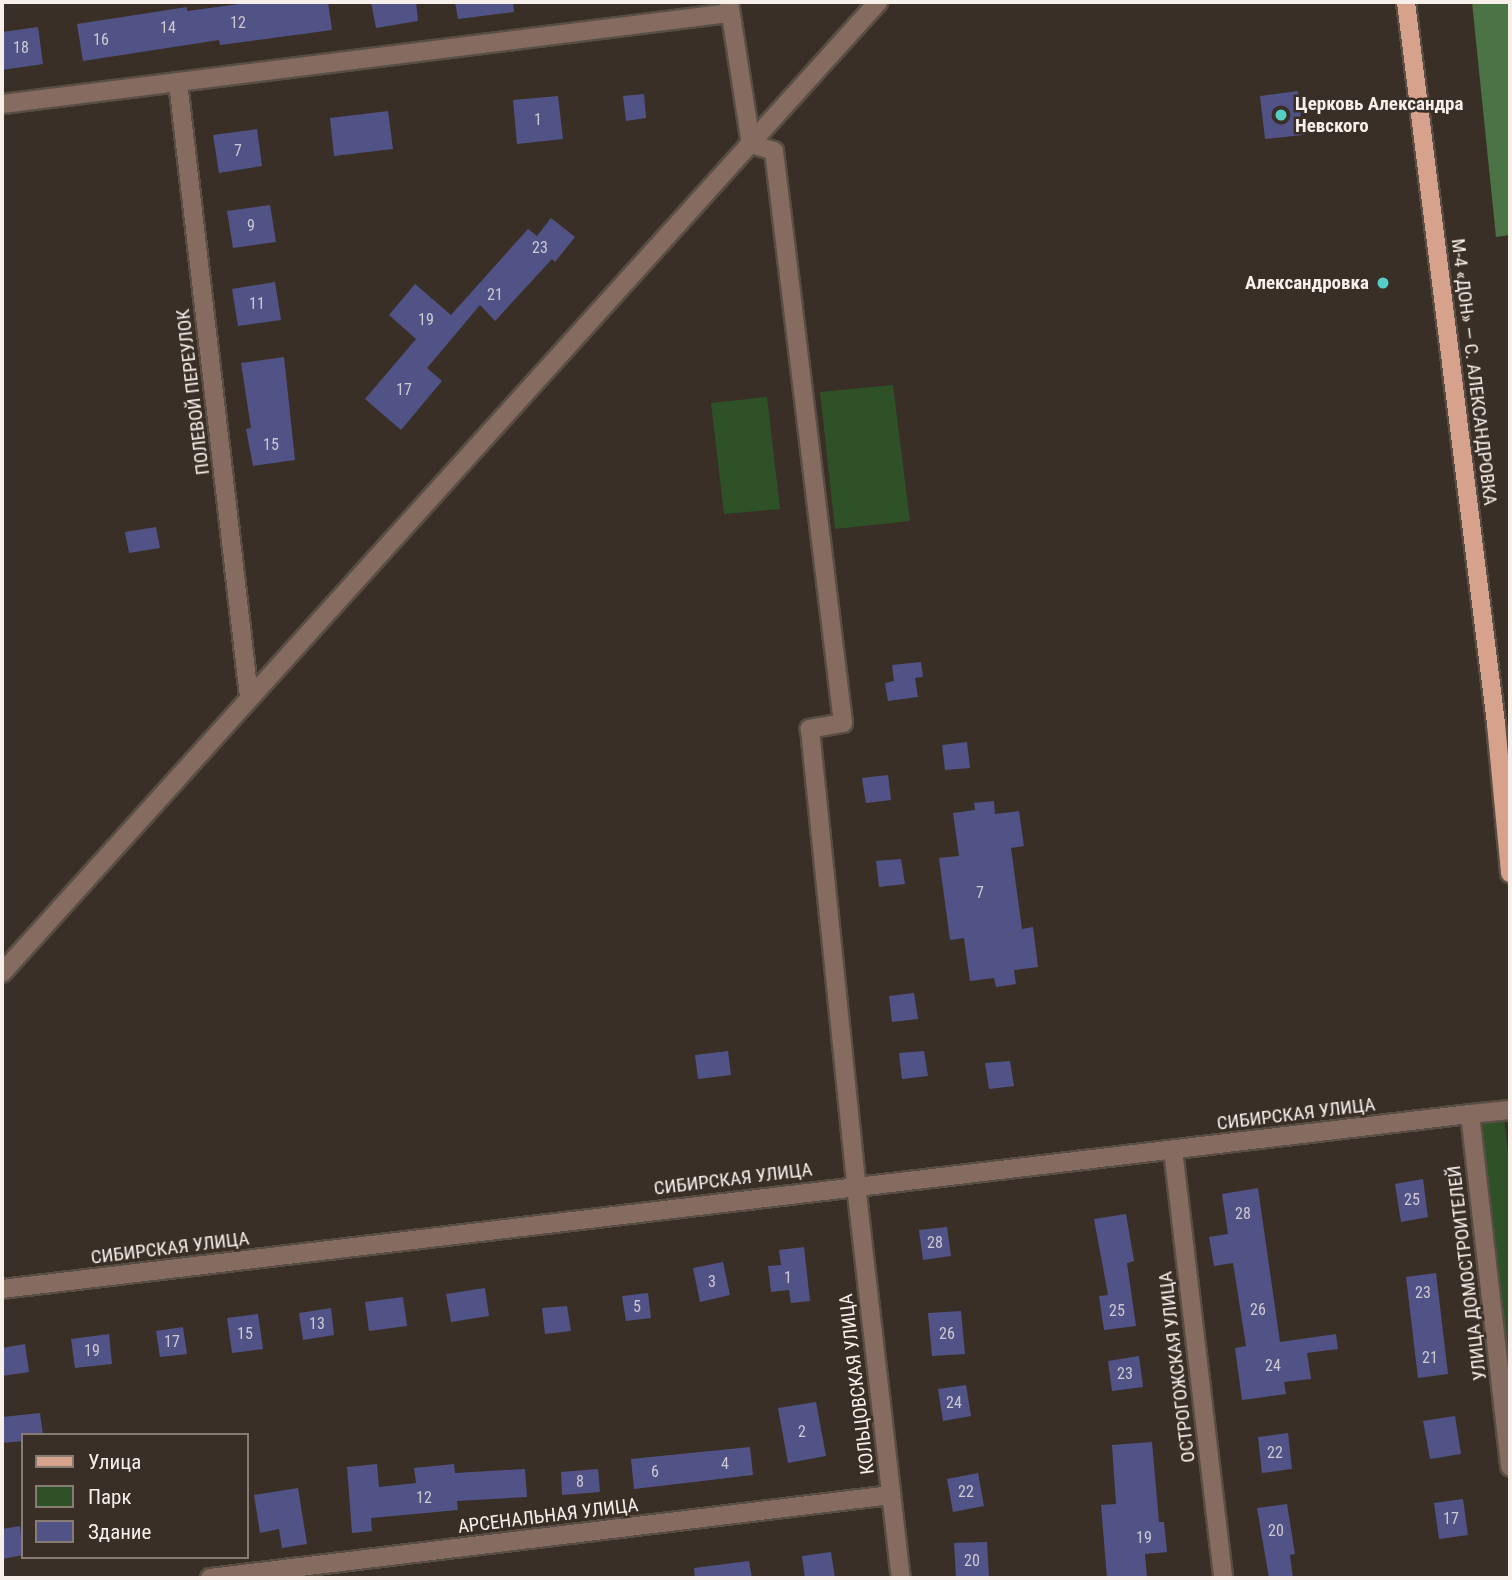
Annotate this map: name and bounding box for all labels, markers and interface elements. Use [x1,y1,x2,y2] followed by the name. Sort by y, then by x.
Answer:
[230,13,246,33] house number: 12
[160,18,176,38] house number: 14
[93,30,109,50] house number: 16
[13,38,29,58] house number: 18
[1295,93,1463,137] place label: Церковь Александра Невского
[1273,107,1289,123] marker: Церковь Александра Невского
[534,110,542,130] house number: 1
[234,141,242,161] house number: 7
[247,216,255,236] house number: 9
[1446,237,1502,507] street label: М-4 «ДОН» — С. АЛЕКСАНДРОВКА
[532,238,548,258] house number: 23
[1245,272,1369,294] place label: Александровка
[1375,275,1391,291] marker: Александровка
[487,285,503,305] house number: 21
[249,294,265,314] house number: 11
[172,308,214,476] street label: ПОЛЕВОЙ ПЕРЕУЛОК
[418,310,434,330] house number: 19
[396,380,412,400] house number: 17
[263,435,279,455] house number: 15
[976,883,984,903] house number: 7
[1216,1093,1376,1135] street label: СИБИРСКАЯ УЛИЦА
[653,1158,813,1200] street label: СИБИРСКАЯ УЛИЦА
[1442,1164,1492,1382] street label: УЛИЦА ДОМОСТРОИТЕЛЕЙ
[1404,1190,1420,1210] house number: 25
[1235,1204,1251,1224] house number: 28
[90,1227,250,1269] street label: СИБИРСКАЯ УЛИЦА
[927,1233,943,1253] house number: 28
[784,1268,792,1288] house number: 1
[1154,1270,1200,1464] street label: ОСТРОГОЖСКАЯ УЛИЦА
[708,1272,716,1292] house number: 3
[1415,1283,1431,1303] house number: 23
[835,1292,879,1476] street label: КОЛЬЦОВСКАЯ УЛИЦА
[633,1297,641,1317] house number: 5
[1250,1300,1266,1320] house number: 26
[1109,1301,1125,1321] house number: 25
[309,1314,325,1334] house number: 13
[237,1324,253,1344] house number: 15
[939,1324,955,1344] house number: 26
[164,1332,180,1352] house number: 17
[84,1341,100,1361] house number: 19
[1422,1348,1438,1368] house number: 21
[1265,1356,1281,1376] house number: 24
[1117,1364,1133,1384] house number: 23
[946,1393,962,1413] house number: 24
[798,1422,806,1442] house number: 2
[21,1433,248,1559] legend
[1267,1443,1283,1463] house number: 22
[88,1450,141,1474] text: Улица
[721,1454,729,1474] house number: 4
[651,1462,659,1482] house number: 6
[576,1472,584,1492] house number: 8
[958,1482,974,1502] house number: 22
[88,1485,132,1509] text: Парк
[416,1488,432,1508] house number: 12
[457,1494,639,1538] street label: АРСЕНАЛЬНАЯ УЛИЦА
[1443,1509,1459,1529] house number: 17
[88,1520,151,1544] text: Здание
[1268,1521,1284,1541] house number: 20
[1136,1528,1152,1548] house number: 19
[964,1551,980,1571] house number: 20

